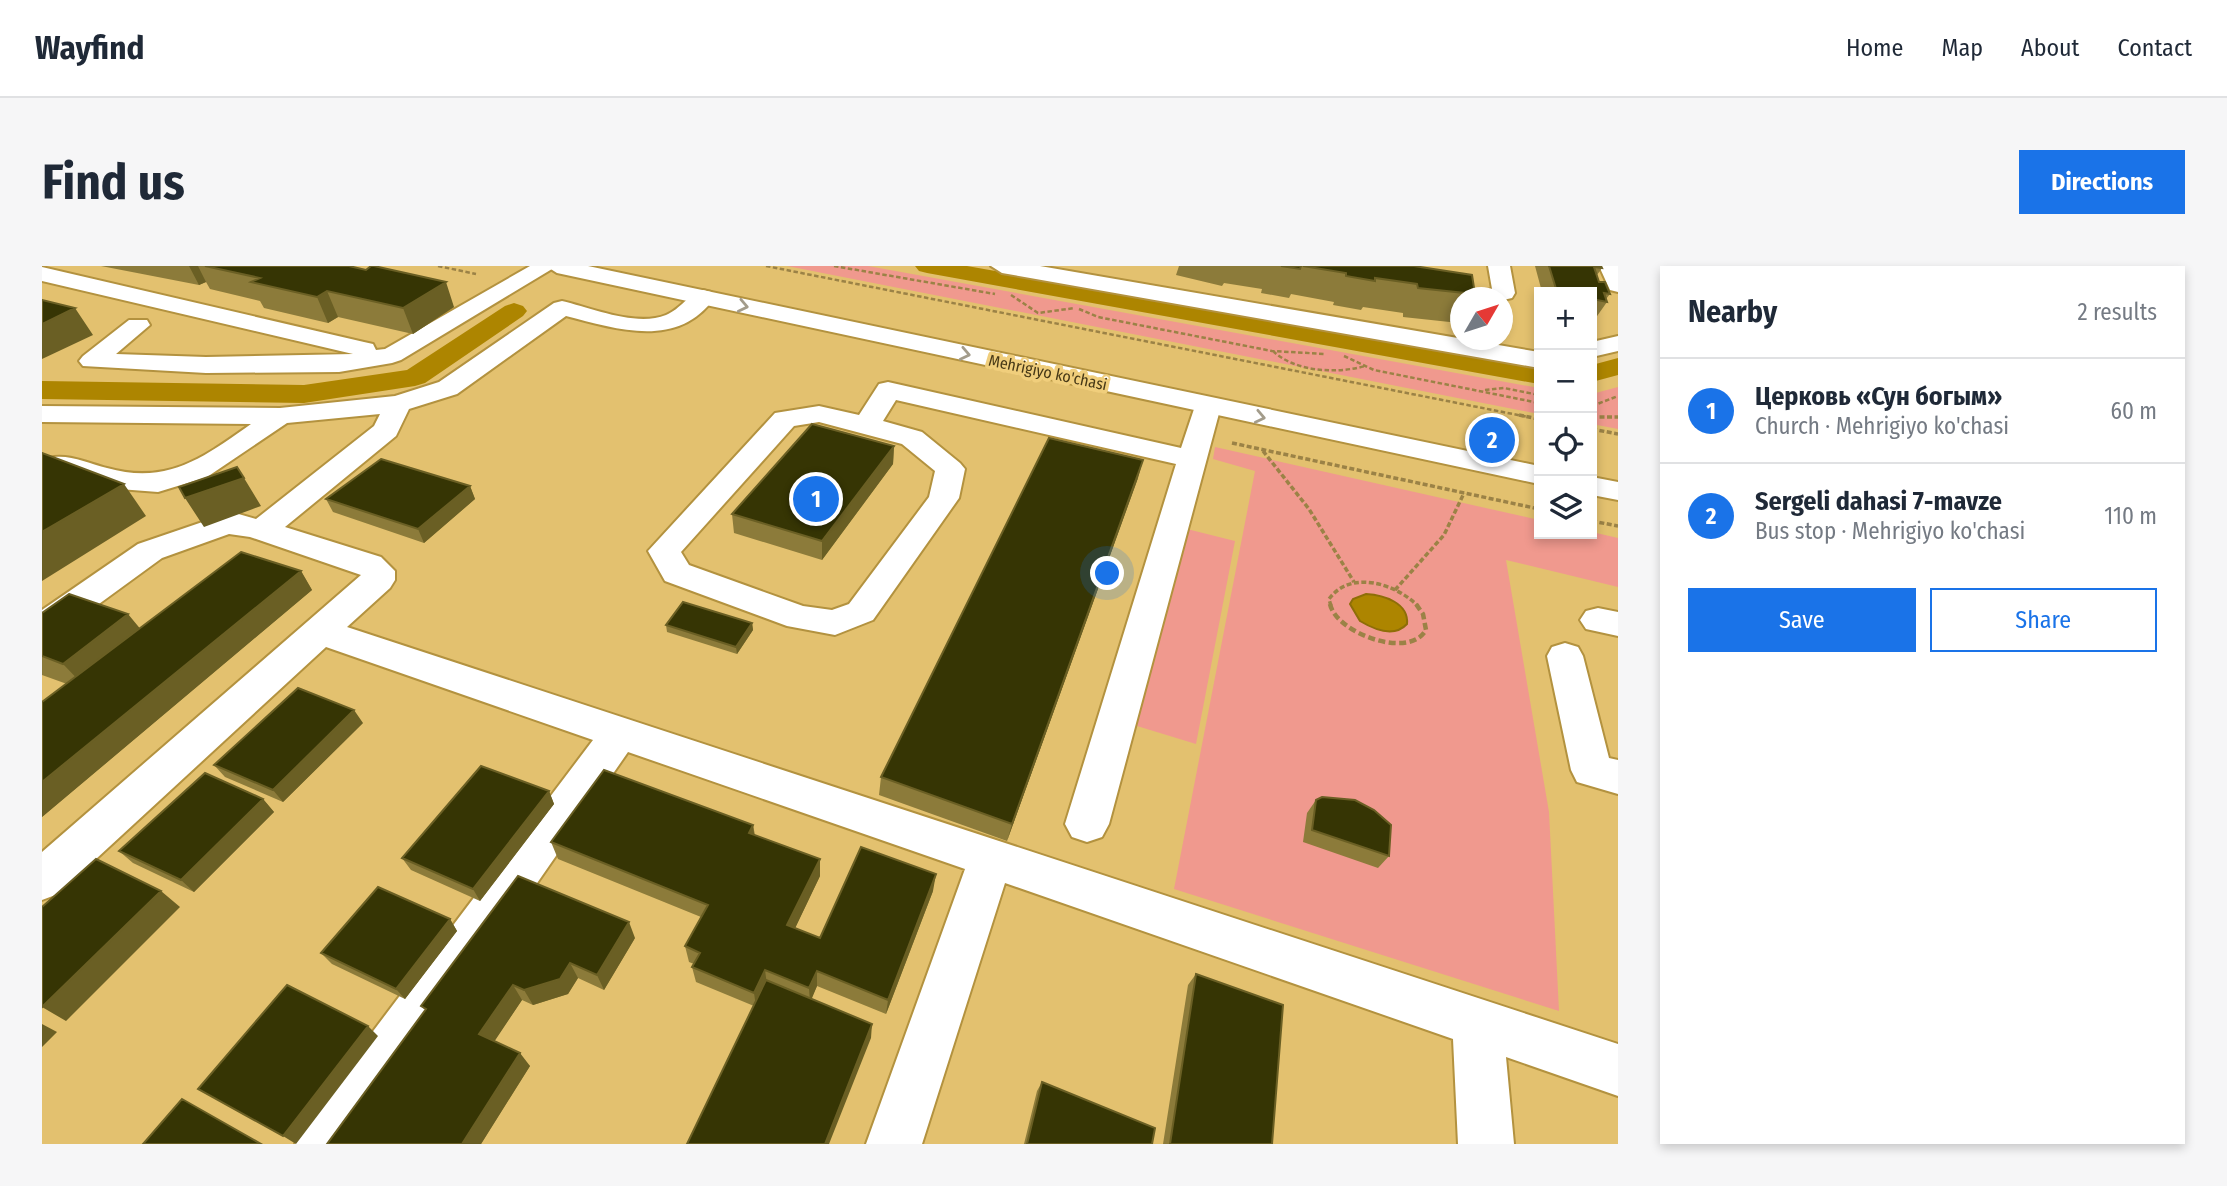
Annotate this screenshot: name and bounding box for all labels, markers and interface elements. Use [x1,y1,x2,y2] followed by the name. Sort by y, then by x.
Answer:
[35,28,144,68] text: Wayfind
[1846,34,1903,62] text: Home
[1941,34,1983,62] text: Map
[2021,34,2079,62] text: About
[2117,34,2192,62] text: Contact
[2019,150,2185,214] button: Directions
[42,153,185,212] text: Find us
[1450,287,1513,350] north arrow
[1534,287,1597,539] map controls
[1534,287,1597,350] button: +
[1688,294,1777,330] text: Nearby
[737,298,749,312] one-way arrow
[2077,298,2157,326] text: 2 results
[959,345,971,360] one-way arrow
[1534,350,1597,413] button: −
[987,351,1109,394] street label: Mehrigiyo ko'chasi
[1755,381,2002,412] text: Церковь «Сун богым»
[1706,397,1716,425] text: 1
[2111,397,2157,425] text: 60 m
[1254,408,1266,423] one-way arrow
[1755,412,2009,440] text: Church · Mehrigiyo ko'chasi
[1534,413,1597,476] button: locate
[1469,414,1515,466] pin: 2
[793,473,839,525] pin: 1
[1534,476,1597,539] button: layers
[1755,486,2002,517] text: Sergeli dahasi 7-mavze
[1706,502,1716,530] text: 2
[2104,502,2157,530] text: 110 m
[1755,517,2025,545] text: Bus stop · Mehrigiyo ko'chasi
[1090,556,1124,590] your location
[1688,588,1916,652] button: Save
[1930,588,2157,652] button: Share

